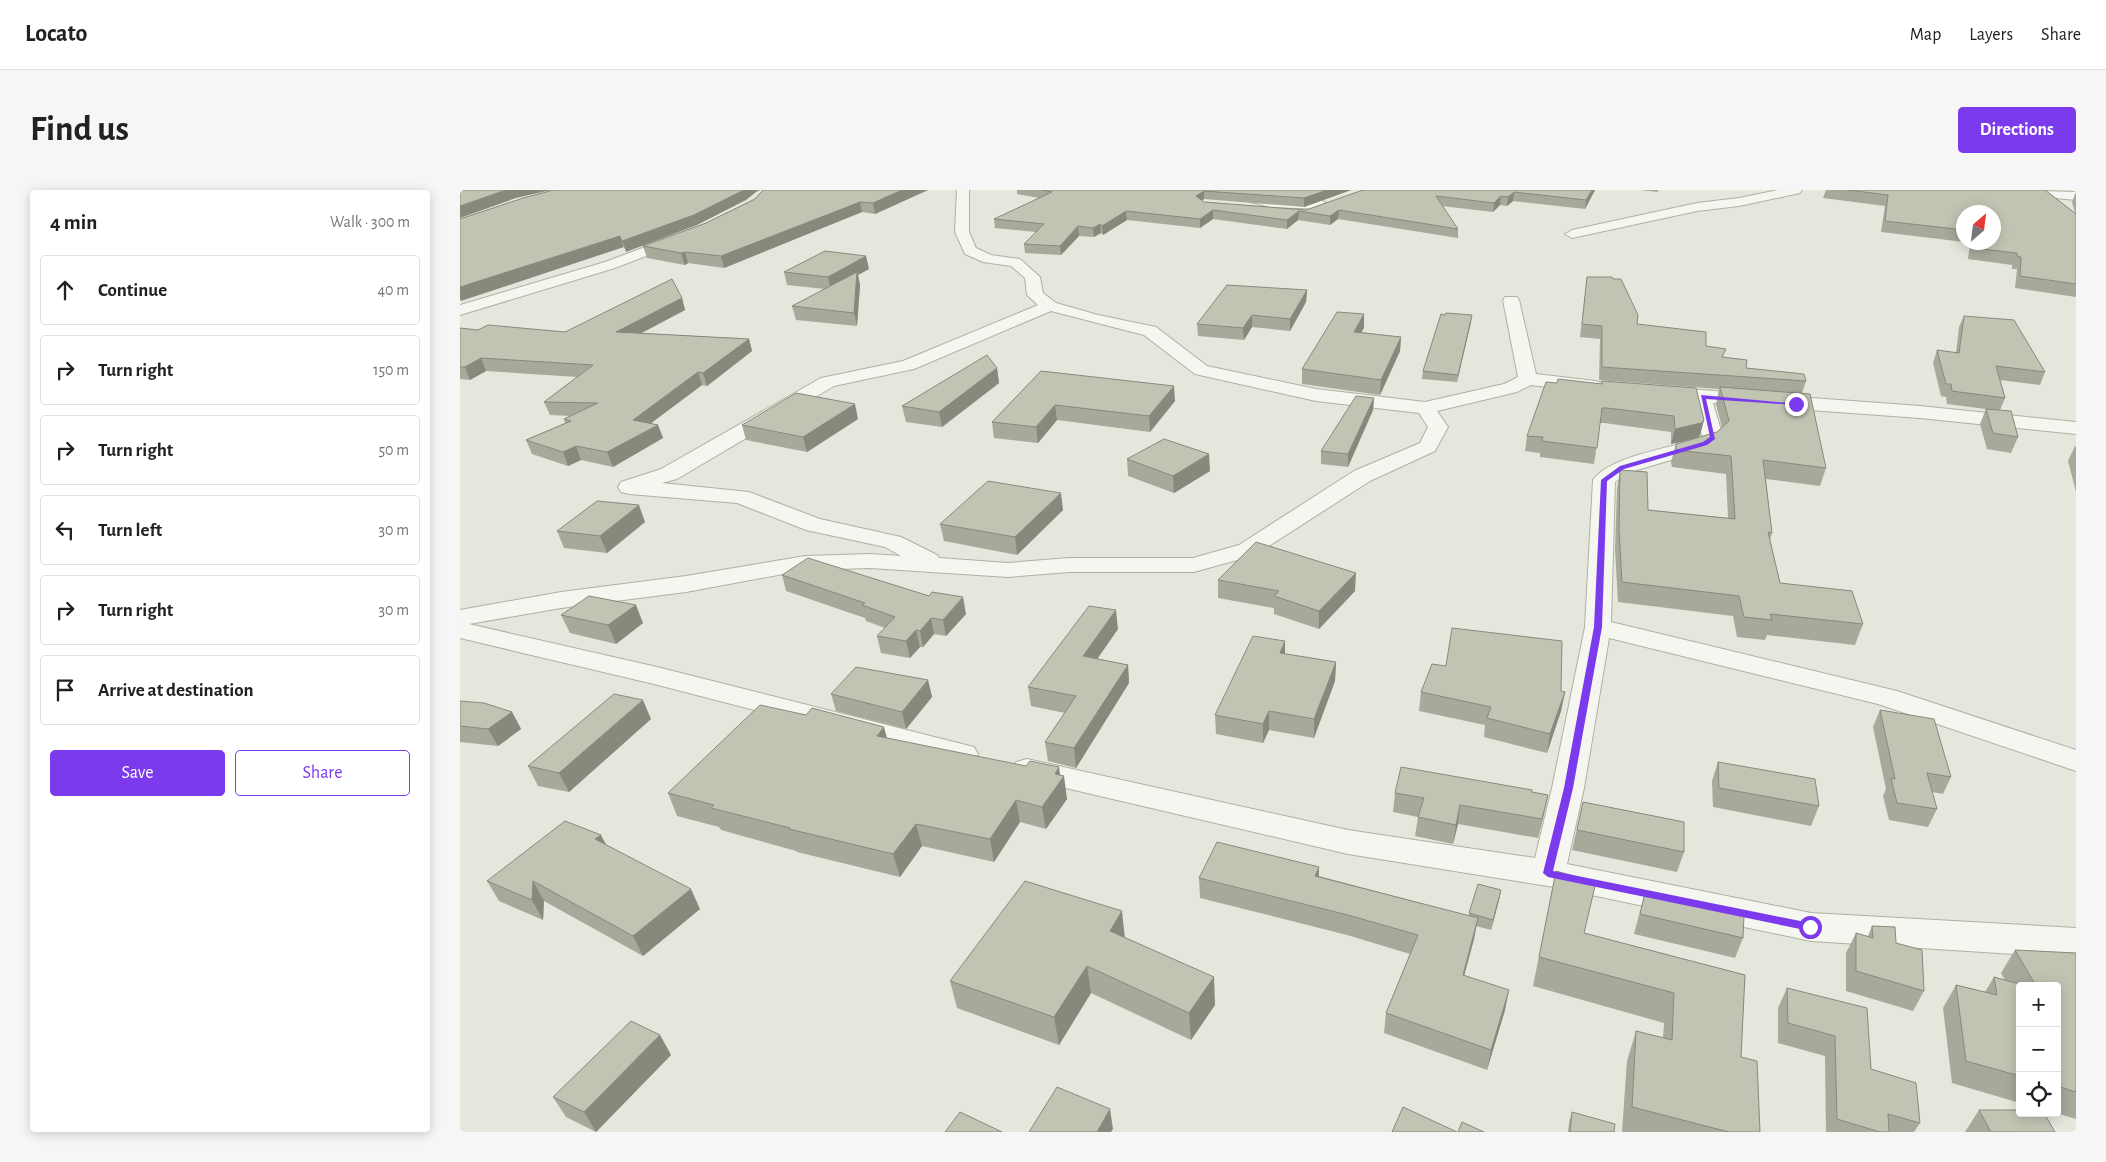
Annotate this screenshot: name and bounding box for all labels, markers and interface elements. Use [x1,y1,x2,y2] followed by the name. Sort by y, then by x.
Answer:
[25,22,87,46] text: Locato
[1910,26,1941,44] text: Map
[1969,26,2013,44] text: Layers
[2041,26,2081,44] text: Share
[1958,107,2076,153] button: Directions
[30,112,129,147] text: Find us
[1956,205,2001,250] north arrow
[50,212,97,233] text: 4 min
[330,214,410,230] text: Walk · 300 m
[51,276,79,304] icon: ahead
[98,281,167,300] text: Continue
[377,282,409,298] text: 40 m
[51,356,79,384] icon: right
[98,361,173,380] text: Turn right
[373,362,409,378] text: 150 m
[1785,393,1808,416] route end
[51,436,79,464] icon: right
[98,441,173,460] text: Turn right
[378,442,409,458] text: 50 m
[51,516,79,544] icon: left
[98,521,162,540] text: Turn left
[379,522,409,538] text: 30 m
[51,596,79,624] icon: right
[98,601,173,620] text: Turn right
[379,602,409,618] text: 30 m
[51,676,79,704] icon: arrive
[98,681,254,700] text: Arrive at destination
[50,750,225,796] button: Save
[235,750,410,796] button: Share
[1799,916,1822,939] route start
[2016,982,2061,1117] map controls
[2016,982,2061,1027] button: +
[2016,1027,2061,1072] button: −
[2016,1072,2061,1117] button: locate

